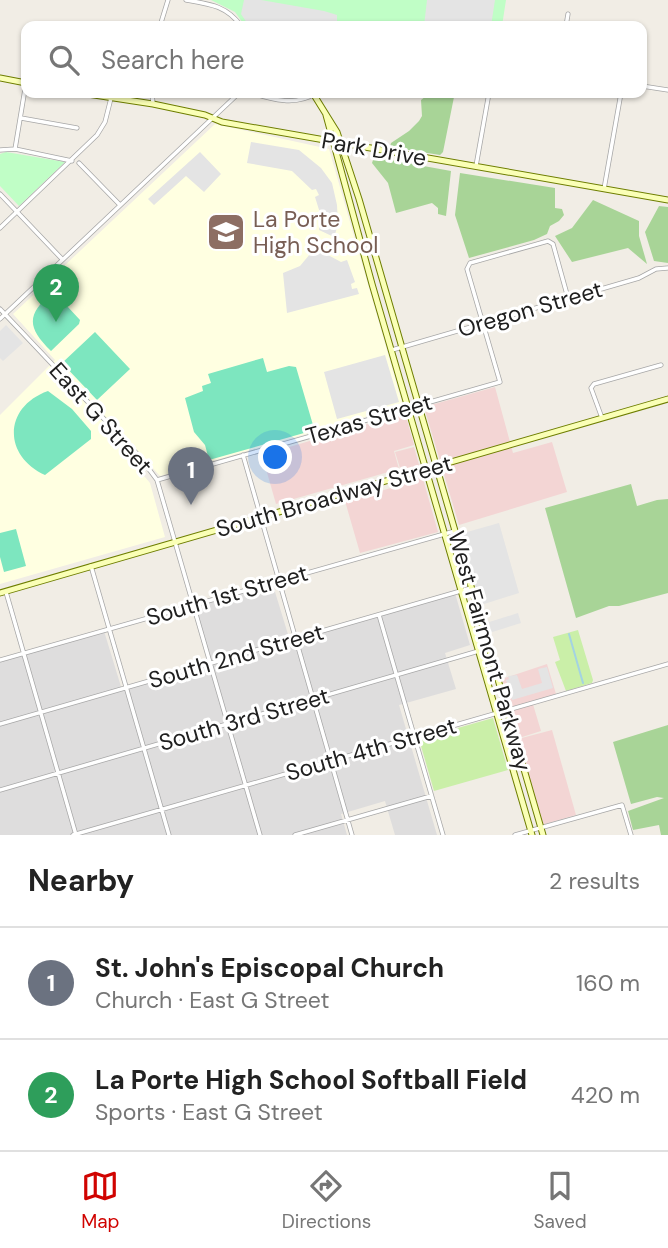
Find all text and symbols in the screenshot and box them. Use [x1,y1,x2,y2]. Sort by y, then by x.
search box [21,21,647,98]
icon: search [45,41,83,79]
text: Search here [101,43,244,77]
street label: Park Drive [319,125,429,173]
place label: La Porte High School [253,204,379,260]
school or university icon: La Porte High School [205,211,247,253]
pin: 2 [33,264,79,322]
street label: Oregon Street [454,274,606,344]
street label: East G Street [43,356,159,480]
street label: Texas Street [302,387,436,451]
your location [258,440,292,474]
pin: 1 [168,447,214,505]
street label: South Broadway Street [212,448,456,544]
street label: West Fairmont Parkway [441,527,539,775]
street label: South 1st Street [143,558,311,632]
street label: South 2nd Street [145,617,327,695]
street label: South 3rd Street [155,680,333,758]
street label: South 4th Street [282,710,460,788]
text: Nearby [28,861,134,900]
text: 2 results [549,866,640,896]
text: St. John's Episcopal Church [95,951,444,985]
text: 1 [47,968,55,998]
text: 160 m [576,968,640,998]
text: Church · East G Street [95,985,330,1015]
text: La Porte High School Softball Field [95,1063,527,1097]
text: 2 [44,1080,58,1110]
text: 420 m [571,1080,640,1110]
text: Sports · East G Street [95,1097,323,1127]
tab: Map [81,1167,119,1234]
tab: Directions [282,1167,371,1234]
tab: Saved [534,1167,587,1234]

